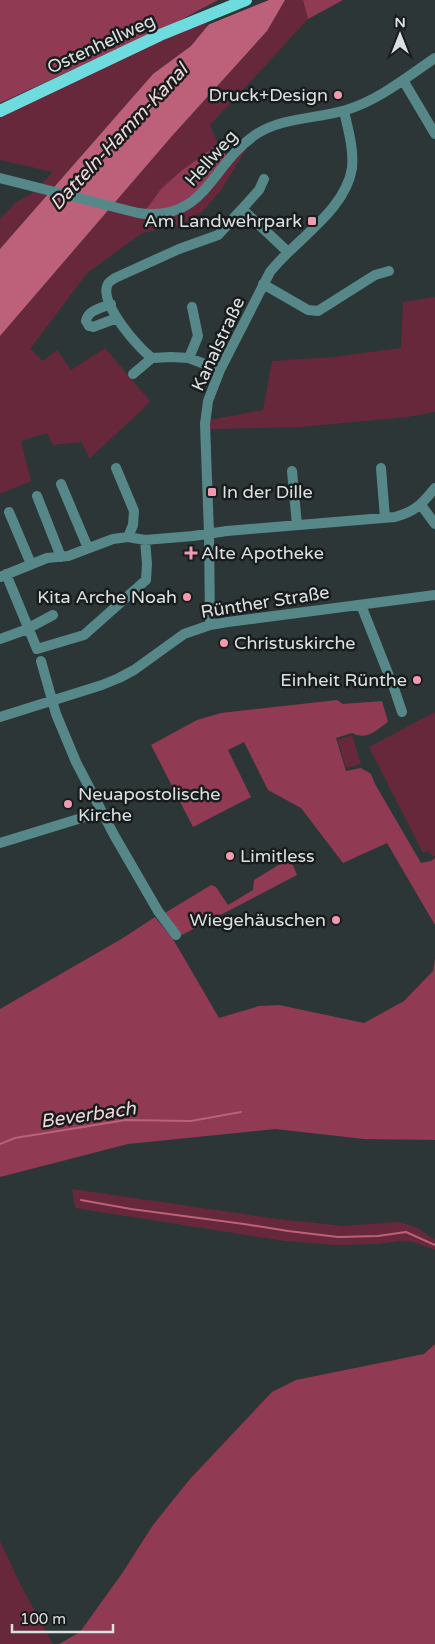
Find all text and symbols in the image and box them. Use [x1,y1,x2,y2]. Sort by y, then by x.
street label: Ostenhellweg [43,9,159,79]
north arrow [375,10,425,60]
text: N [394,14,406,31]
water label: Datteln-Hamm-Kanal [46,58,194,215]
place label: Druck+Design [208,84,328,106]
marker: Druck+Design [332,89,344,101]
street label: Hellweg [180,125,242,191]
place label: Am Landwehrpark [144,210,302,232]
marker: Am Landwehrpark [306,215,318,227]
street label: Kanalstraße [187,293,249,395]
place label: In der Dille [222,481,313,503]
marker: In der Dille [206,486,218,498]
place label: Alte Apotheke [201,542,324,564]
marker: Alte Apotheke [185,547,197,559]
street label: Rünther Straße [199,581,331,623]
place label: Kita Arche Noah [37,586,177,608]
marker: Kita Arche Noah [181,591,193,603]
place label: Christuskirche [234,632,356,654]
marker: Christuskirche [218,637,230,649]
place label: Einheit Rünthe [280,669,407,691]
marker: Einheit Rünthe [411,674,423,686]
place label: Neuapostolische Kirche [78,783,220,826]
marker: Neuapostolische Kirche [62,798,74,810]
place label: Limitless [240,845,315,867]
marker: Limitless [224,850,236,862]
place label: Wiegehäuschen [189,909,326,931]
marker: Wiegehäuschen [330,914,342,926]
water label: Beverbach [39,1097,138,1133]
scale bar [12,1602,114,1634]
text: 100 m [20,1610,66,1628]

